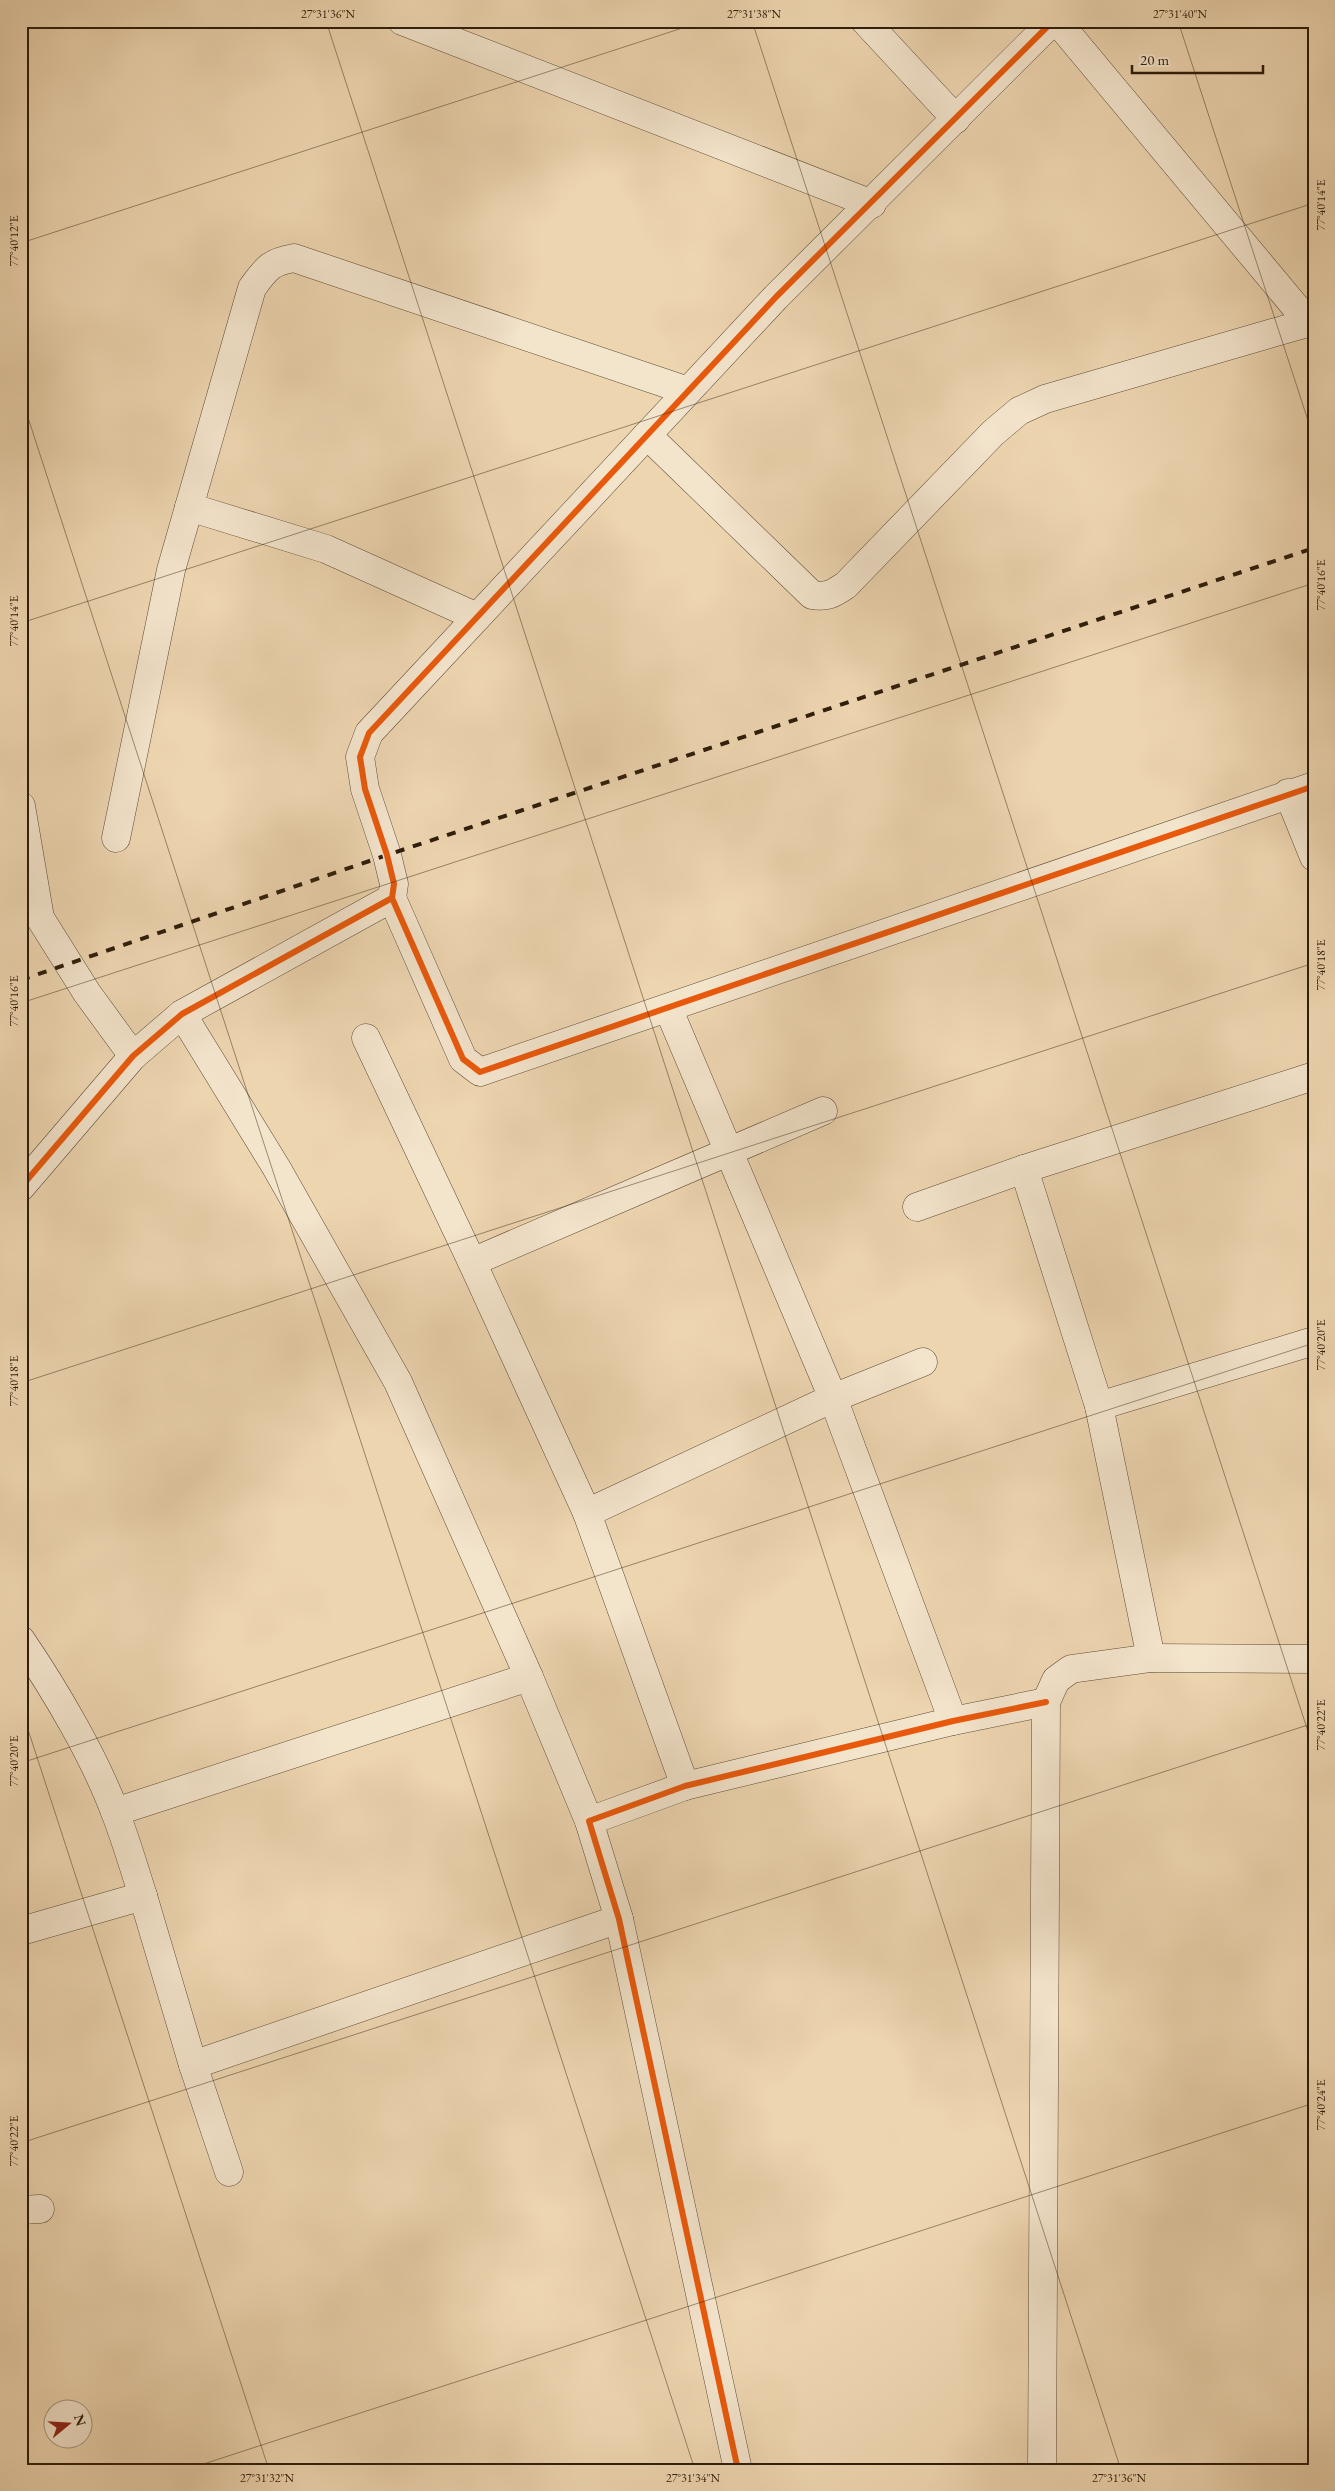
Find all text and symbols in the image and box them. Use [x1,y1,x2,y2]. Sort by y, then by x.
text: 27°31'36"N [301,6,355,22]
text: 27°31'38"N [727,6,781,22]
text: 27°31'40"N [1153,6,1207,22]
scale bar [1132,42,1264,74]
text: 20 m [1140,50,1169,69]
text: 77°40'14"E [1313,179,1329,231]
text: 77°40'12"E [6,215,22,267]
text: 77°40'16"E [1313,559,1329,611]
text: 77°40'14"E [6,595,22,647]
text: 77°40'18"E [1313,939,1329,991]
text: 77°40'16"E [6,975,22,1027]
text: 77°40'20"E [1313,1319,1329,1371]
text: 77°40'18"E [6,1355,22,1407]
text: 77°40'22"E [1313,1699,1329,1751]
text: 77°40'20"E [6,1735,22,1787]
text: 77°40'24"E [1313,2079,1329,2131]
text: 77°40'22"E [6,2115,22,2167]
north arrow [42,2398,92,2448]
text: N [70,2412,91,2429]
text: 27°31'32"N [240,2470,294,2486]
text: 27°31'34"N [666,2470,720,2486]
text: 27°31'36"N [1092,2470,1146,2486]

